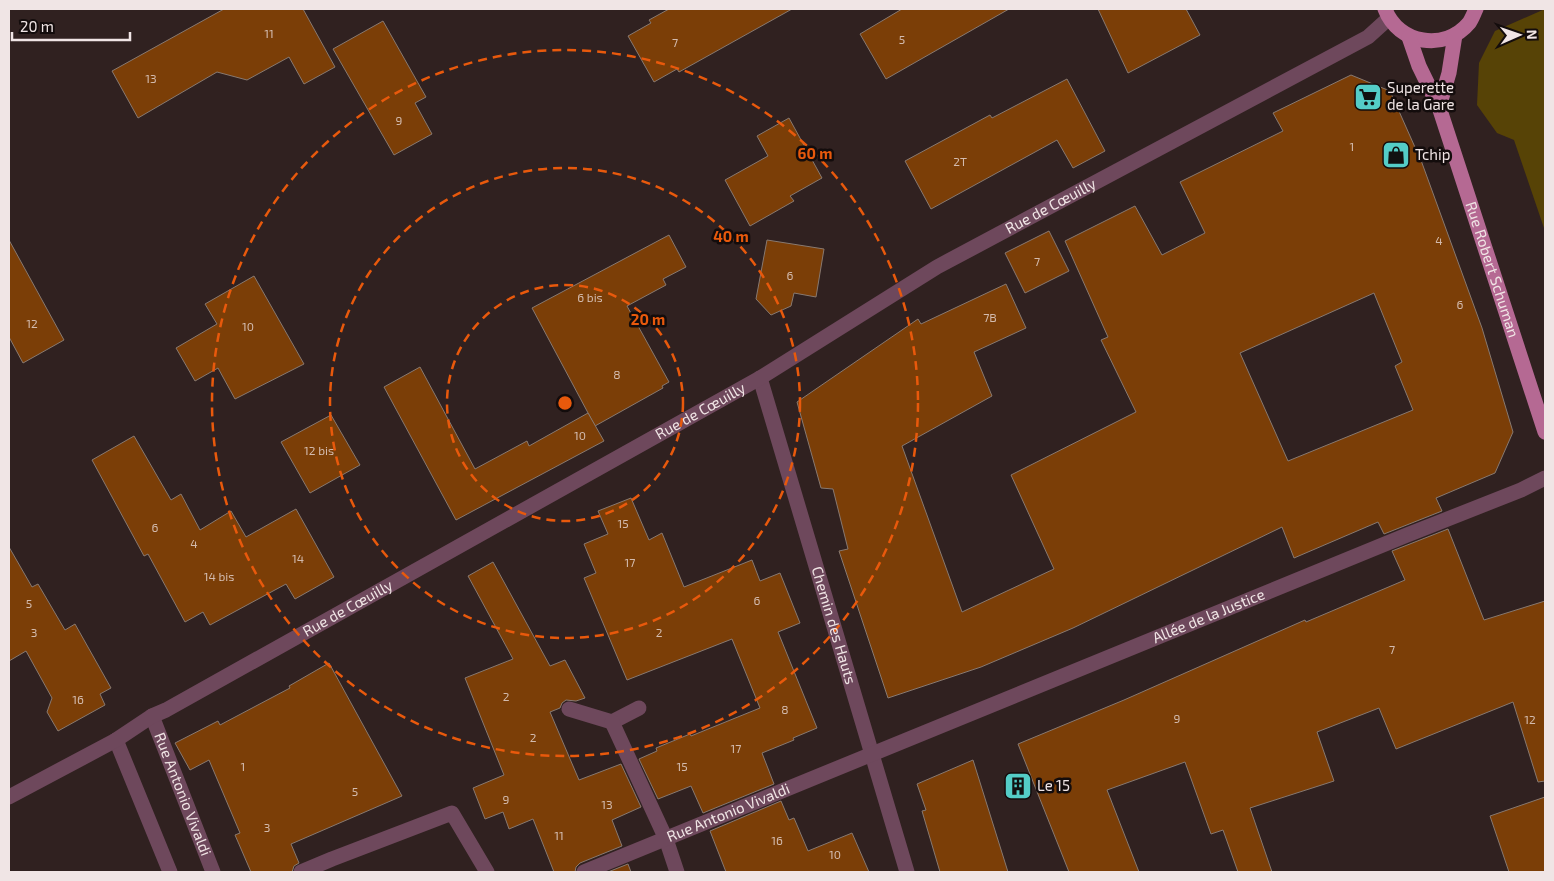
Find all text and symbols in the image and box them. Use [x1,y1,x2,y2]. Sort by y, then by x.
scale bar [12,10,130,42]
north arrow [1494,10,1544,60]
text: 20 m [20,17,54,35]
house number: 11 [264,26,274,40]
text: N [1524,29,1541,40]
house number: 5 [899,32,905,46]
house number: 7 [672,35,678,49]
house number: 13 [145,71,157,85]
place label: Superette de la Gare [1387,78,1455,113]
supermarket icon: Superette de la Gare [1353,82,1383,112]
house number: 9 [396,113,403,127]
house number: 1 [1350,139,1354,153]
shop icon: Tchip [1381,140,1411,170]
text: 60 m [798,144,832,162]
place label: Tchip [1415,145,1451,163]
house number: 2T [953,154,967,168]
street label: Rue de Cœuilly [1002,174,1099,237]
street label: Rue Robert Schuman [1462,199,1524,340]
text: 40 m [713,227,749,245]
house number: 4 [1435,233,1443,247]
house number: 7 [1034,254,1040,268]
house number: 6 [787,268,794,282]
house number: 6 bis [577,290,603,304]
house number: 6 [1457,297,1464,311]
text: 20 m [631,310,665,328]
house number: 7B [983,310,997,324]
house number: 12 [26,316,38,330]
house number: 10 [242,319,254,333]
house number: 8 [613,367,621,381]
street label: Rue de Cœuilly [652,378,748,443]
centre of rings [556,394,574,412]
house number: 10 [574,428,586,442]
house number: 12 bis [304,443,334,457]
house number: 15 [617,516,629,530]
house number: 6 [152,520,159,534]
house number: 4 [190,536,198,550]
house number: 14 [292,551,304,565]
house number: 17 [625,555,635,569]
street label: Chemin des Hauts [808,564,861,686]
house number: 14 bis [204,569,234,583]
street label: Rue de Cœuilly [299,575,396,640]
street label: Allée de la Justice [1150,584,1267,646]
house number: 6 [754,593,761,607]
house number: 5 [26,596,32,610]
house number: 3 [31,625,37,639]
house number: 2 [656,625,663,639]
house number: 7 [1389,642,1395,656]
house number: 2 [503,689,510,703]
house number: 16 [72,692,84,706]
house number: 8 [781,702,789,716]
house number: 9 [1174,711,1181,725]
house number: 12 [1524,712,1536,726]
street label: Rue Antonio Vivaldi [151,730,216,858]
house number: 2 [530,730,537,744]
house number: 17 [731,741,741,755]
house number: 1 [241,759,245,773]
house number: 15 [676,759,688,773]
building icon: Le 15 [1003,771,1033,801]
place label: Le 15 [1037,776,1070,794]
street label: Rue Antonio Vivaldi [664,779,792,845]
house number: 5 [352,784,358,798]
house number: 9 [503,792,510,806]
house number: 13 [601,797,613,811]
house number: 3 [264,820,270,834]
house number: 11 [554,828,564,842]
house number: 16 [771,833,783,847]
house number: 10 [829,847,841,861]

